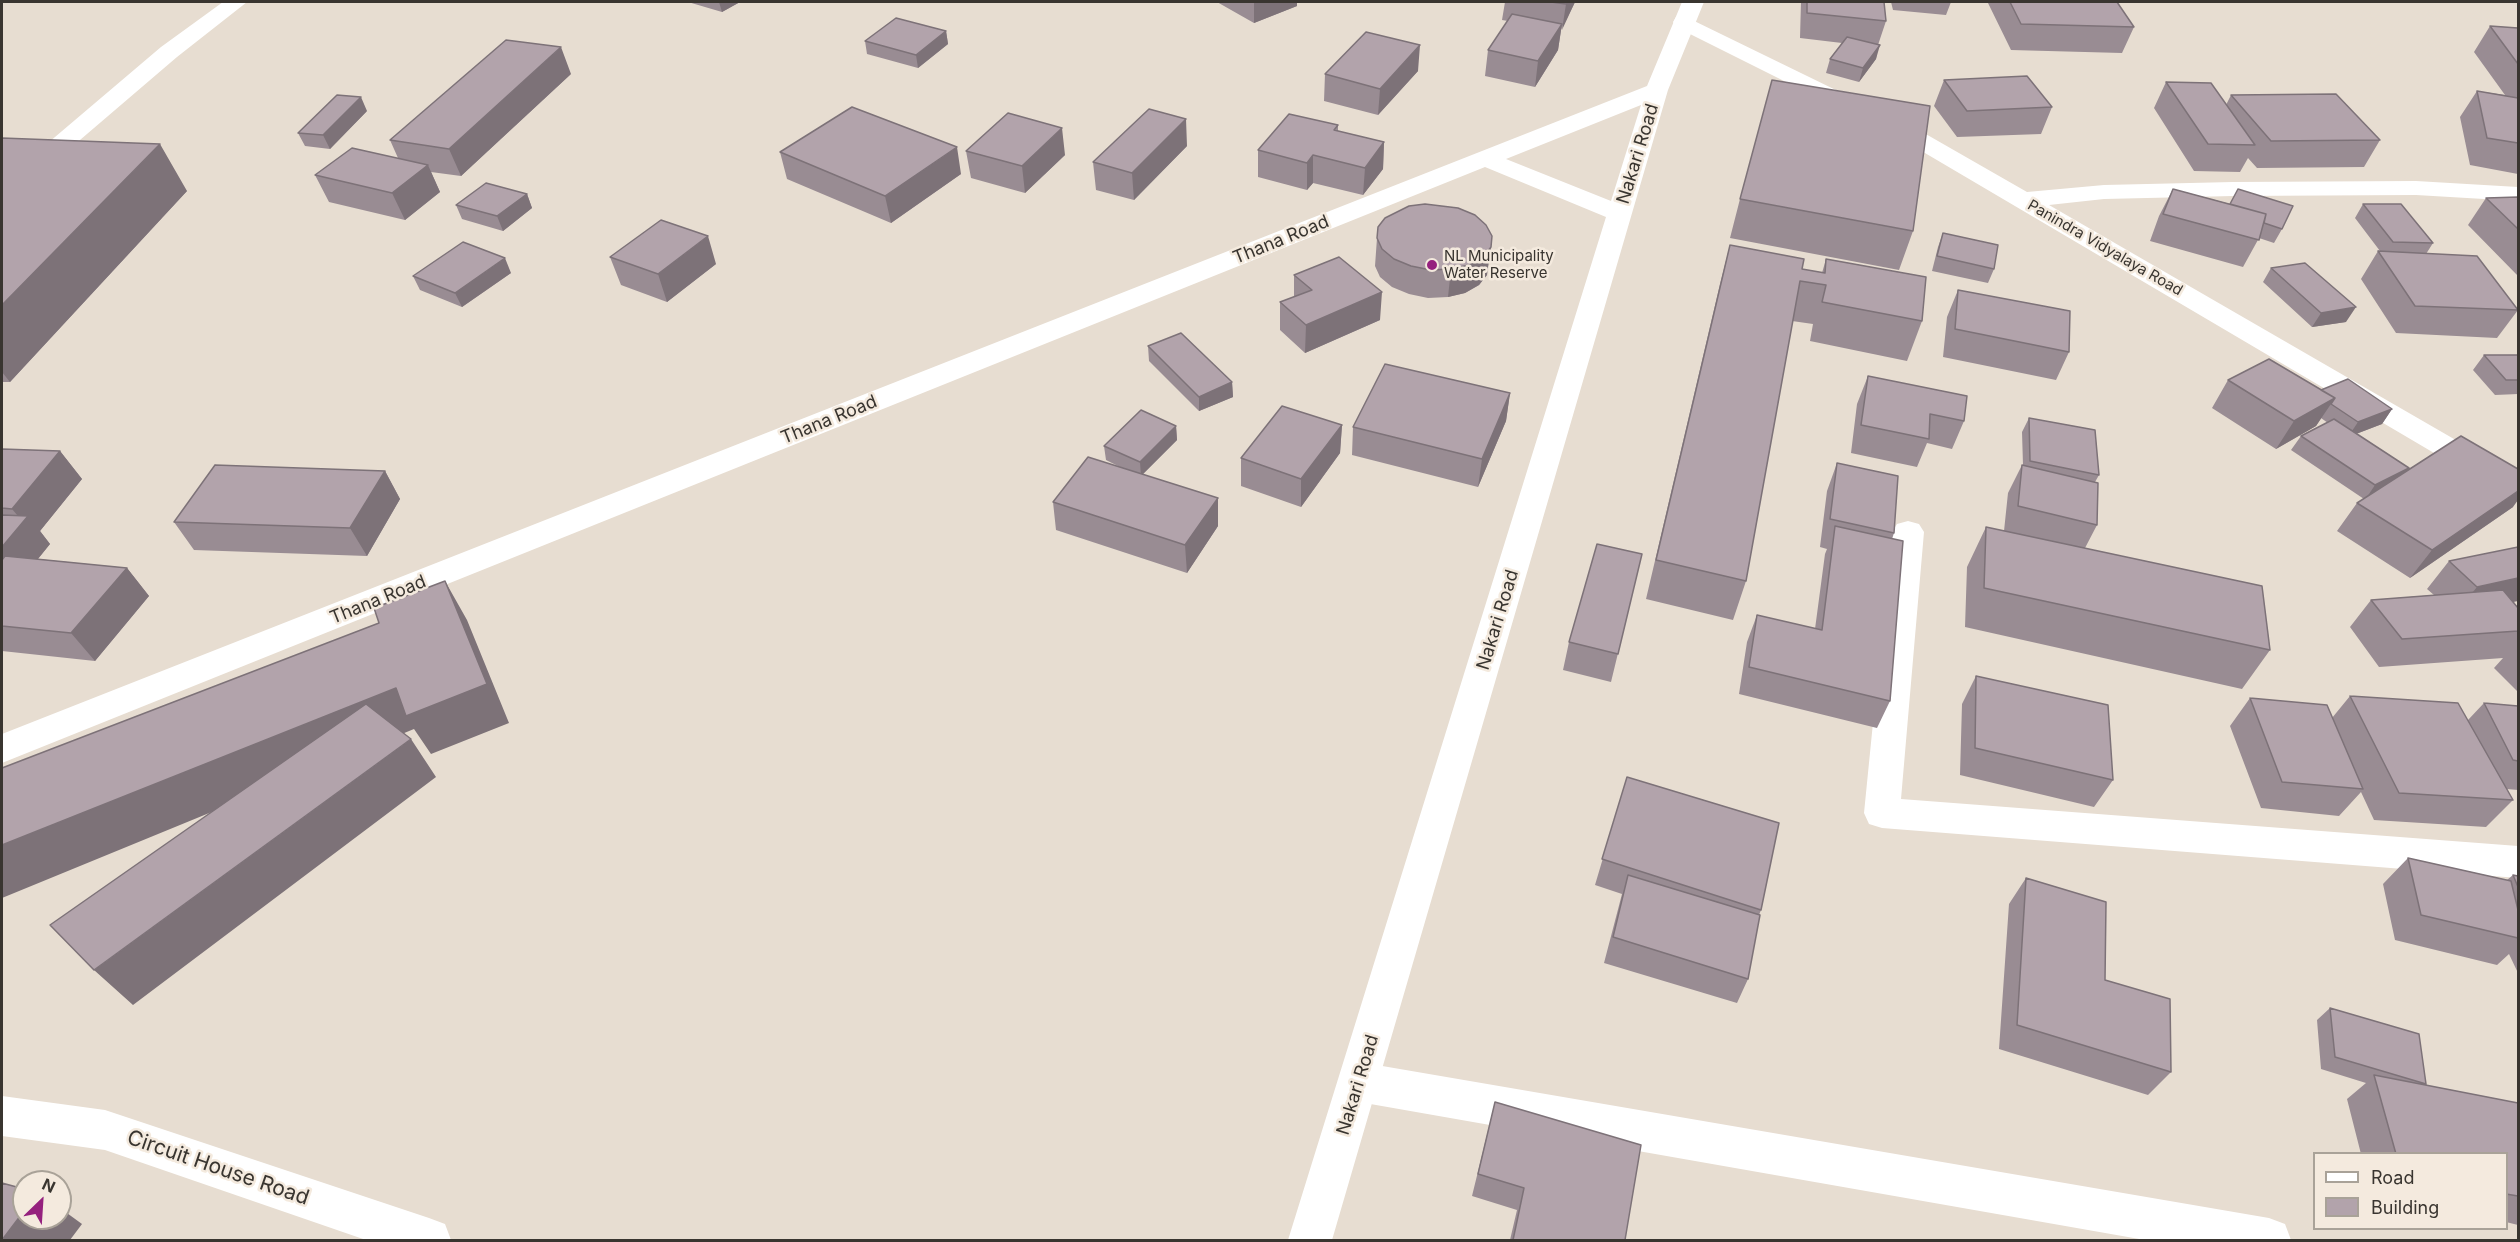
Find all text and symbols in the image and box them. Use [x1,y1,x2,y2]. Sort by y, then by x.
street label: Nakari Road [1613,101,1663,207]
street label: Panindra Vidyalaya Road [2024,196,2186,300]
street label: Thana Road [1230,211,1332,269]
place label: NL Municipality Water Reserve [1444,247,1554,282]
marker: NL Municipality Water Reserve [1425,258,1439,272]
street label: Thana Road [778,391,880,449]
street label: Nakari Road [1473,567,1523,673]
street label: Thana Road [327,571,429,629]
street label: Nakari Road [1333,1032,1383,1138]
street label: Circuit House Road [124,1125,312,1211]
legend [2313,1152,2508,1230]
text: Road [2371,1167,2414,1188]
north arrow [12,1170,72,1230]
text: N [39,1174,59,1197]
text: Building [2371,1197,2439,1218]

